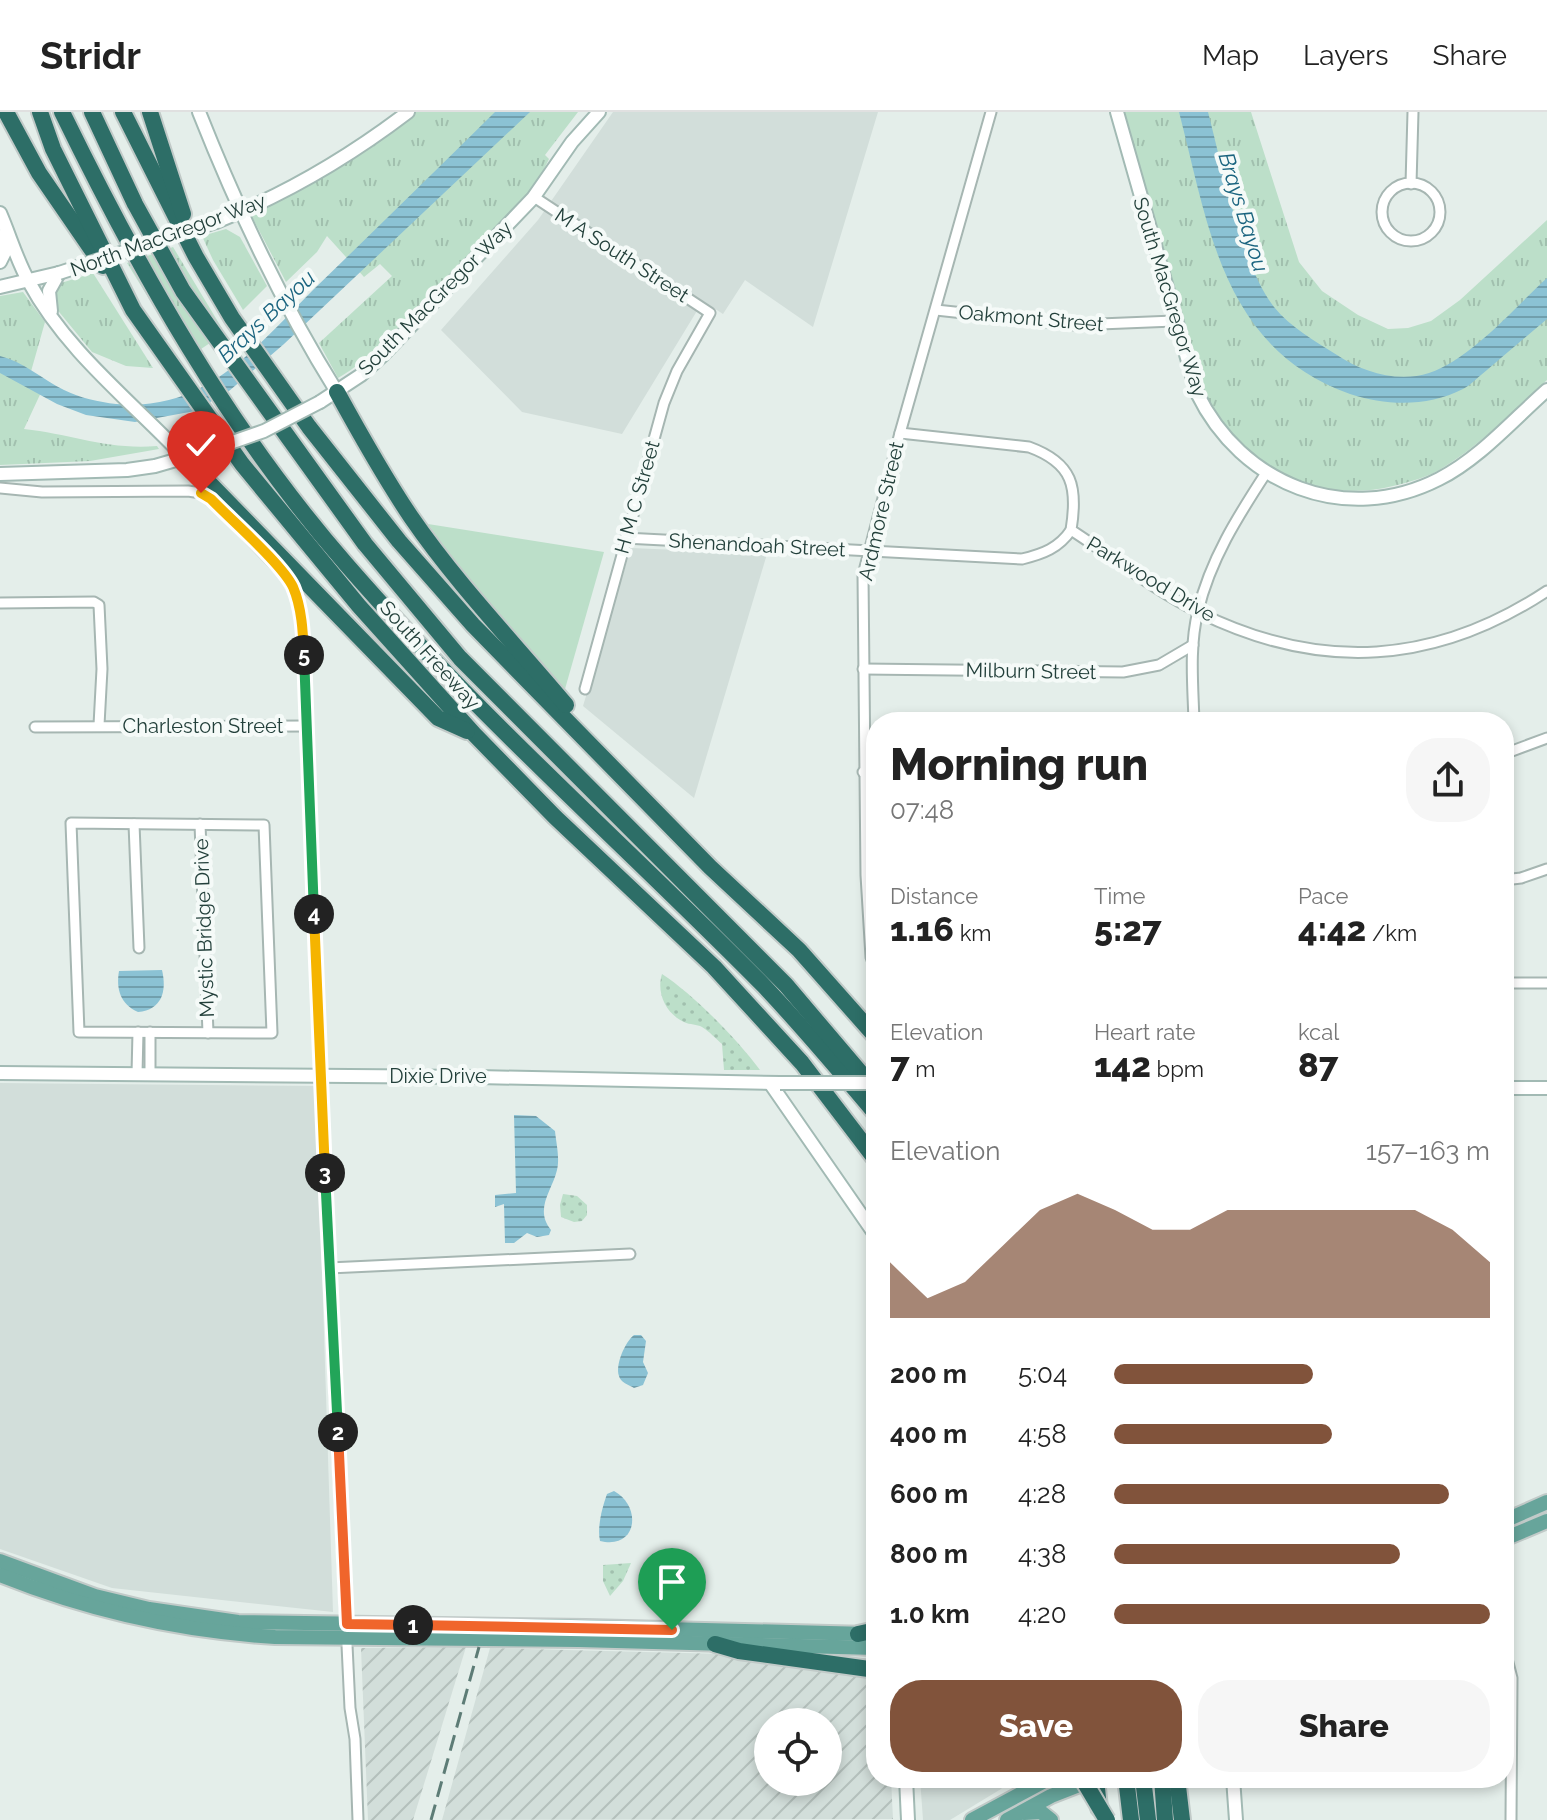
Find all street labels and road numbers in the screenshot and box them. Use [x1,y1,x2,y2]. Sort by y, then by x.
street label: North MacGregor Way [67,188,269,282]
street label: South MacGregor Way [1128,194,1212,400]
street label: M A South Street [551,203,694,307]
street label: South MacGregor Way [353,216,517,380]
street label: Oakmont Street [957,300,1105,336]
street label: H M C Street [609,437,665,556]
street label: Ardmore Street [853,439,909,583]
street label: Shenandoah Street [668,528,846,562]
street label: Parkwood Drive [1082,531,1220,627]
street label: South Freeway [375,596,485,714]
street label: Milburn Street [965,658,1097,684]
street label: Charleston Street [123,714,284,738]
street label: Mystic Bridge Drive [189,838,219,1018]
street label: Dixie Drive [389,1064,487,1088]

